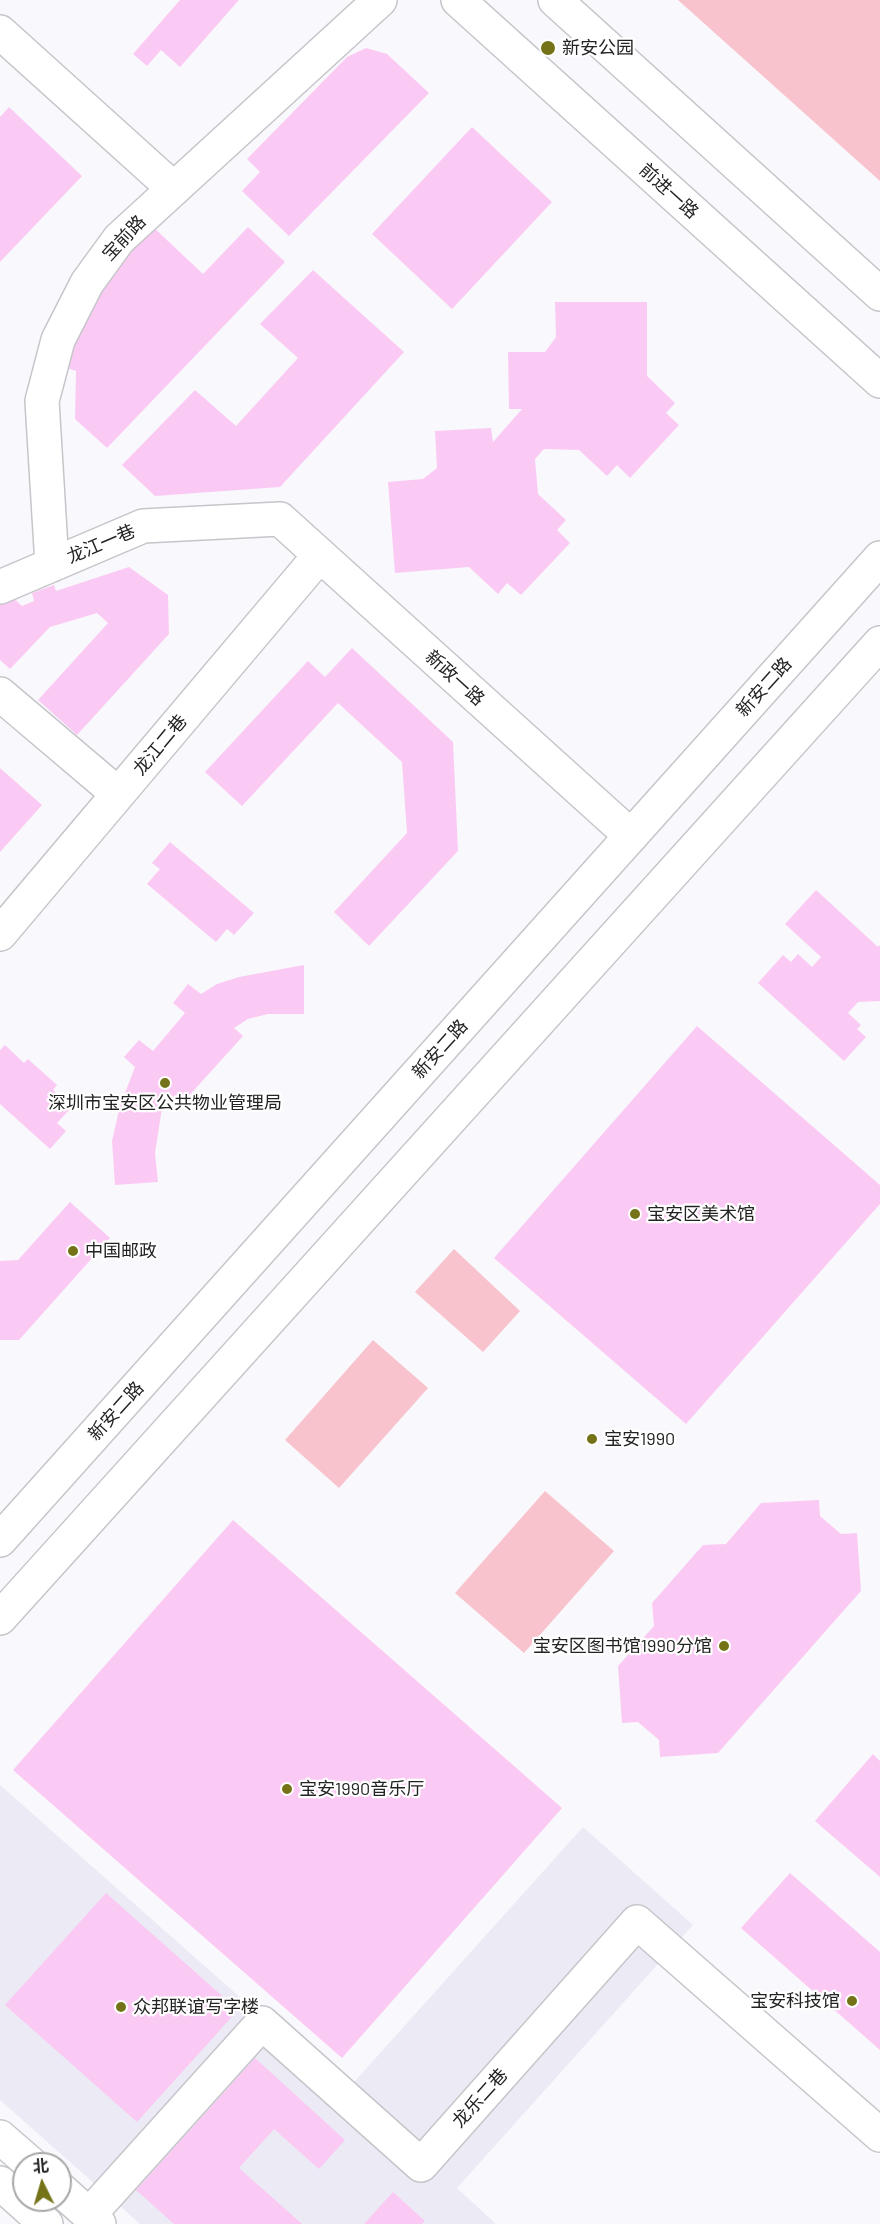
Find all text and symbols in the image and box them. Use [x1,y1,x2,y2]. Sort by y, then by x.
place label: 新安公园 [562,37,634,59]
marker: 新安公园 [539,39,557,57]
street label: 前进一路 [635,159,703,223]
street label: 宝前路 [98,211,150,265]
street label: 龙江一巷 [64,520,138,568]
street label: 新政一路 [421,646,489,710]
street label: 新安二路 [732,653,796,721]
street label: 龙江二巷 [129,710,191,780]
street label: 新安二路 [408,1015,472,1083]
marker: 深圳市宝安区公共物业管理局 [158,1076,172,1090]
place label: 深圳市宝安区公共物业管理局 [48,1092,282,1114]
place label: 宝安区美术馆 [647,1203,755,1225]
marker: 宝安区美术馆 [628,1207,642,1221]
place label: 中国邮政 [85,1240,157,1262]
marker: 中国邮政 [66,1244,80,1258]
street label: 新安二路 [84,1377,148,1445]
place label: 宝安1990 [604,1428,675,1450]
marker: 宝安1990 [585,1432,599,1446]
place label: 宝安区图书馆1990分馆 [533,1635,712,1657]
marker: 宝安区图书馆1990分馆 [717,1639,731,1653]
place label: 宝安1990音乐厅 [299,1778,424,1800]
marker: 宝安1990音乐厅 [280,1782,294,1796]
place label: 宝安科技馆 [750,1990,840,2012]
marker: 宝安科技馆 [845,1994,859,2008]
place label: 众邦联谊写字楼 [133,1996,259,2018]
marker: 众邦联谊写字楼 [114,2000,128,2014]
street label: 龙乐二巷 [448,2064,512,2132]
north arrow [12,2152,72,2212]
text: 北 [32,2155,49,2176]

